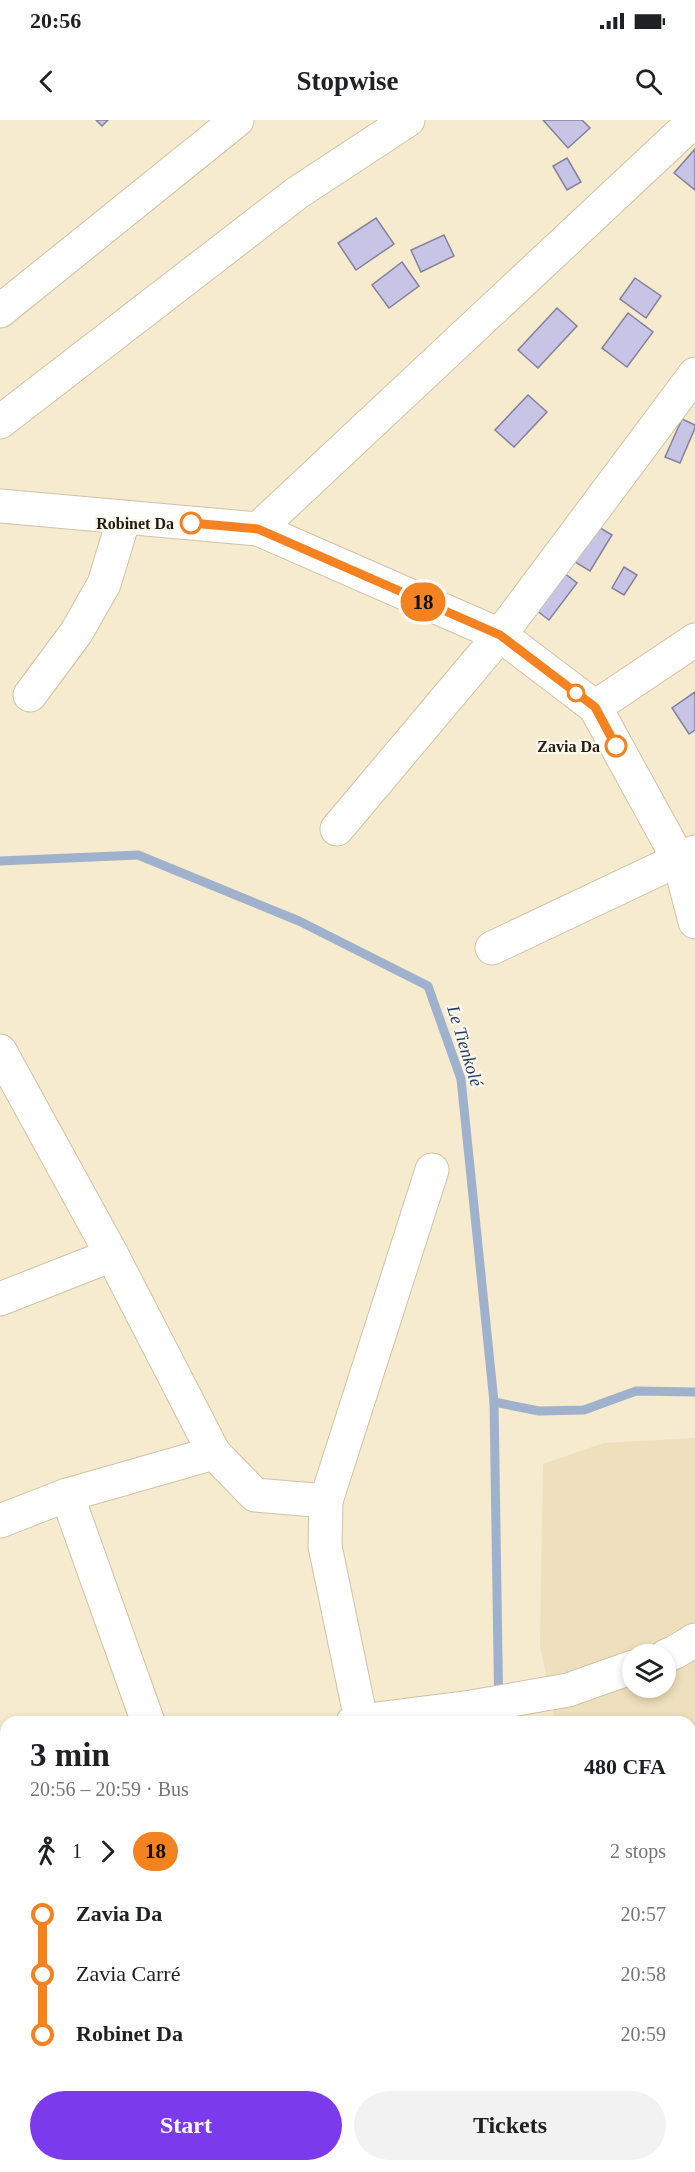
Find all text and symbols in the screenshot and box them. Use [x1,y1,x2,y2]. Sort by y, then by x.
text: 20:56 [30,8,81,33]
icon: back [30,65,63,98]
icon: search [632,65,665,98]
text: Stopwise [296,66,399,96]
marker: Robinet Da [180,512,202,534]
place label: Robinet Da [96,515,174,532]
line badge: 18 [396,582,450,622]
text: 18 [413,590,434,614]
unlabelled marker [567,684,585,702]
marker: Zavia Da [605,735,627,757]
place label: Zavia Da [537,738,600,755]
water label: Le Tienkolé [443,1002,487,1090]
map controls [622,1644,676,1698]
button: layers [622,1644,676,1698]
text: 3 min [30,1737,110,1773]
text: 480 CFA [584,1754,666,1779]
text: 20:56 – 20:59 · Bus [30,1778,189,1800]
icon: walk [30,1835,63,1868]
icon: forward [91,1835,124,1868]
text: 18 [145,1839,166,1863]
text: 1 [72,1840,82,1862]
text: 2 stops [610,1840,666,1862]
text: Zavia Da [76,1901,162,1926]
text: 20:57 [620,1903,666,1925]
text: Zavia Carré [76,1961,180,1986]
text: 20:58 [620,1963,666,1985]
text: Robinet Da [76,2021,183,2046]
text: 20:59 [620,2023,666,2045]
button: Start [30,2091,342,2160]
button: Tickets [354,2091,666,2160]

